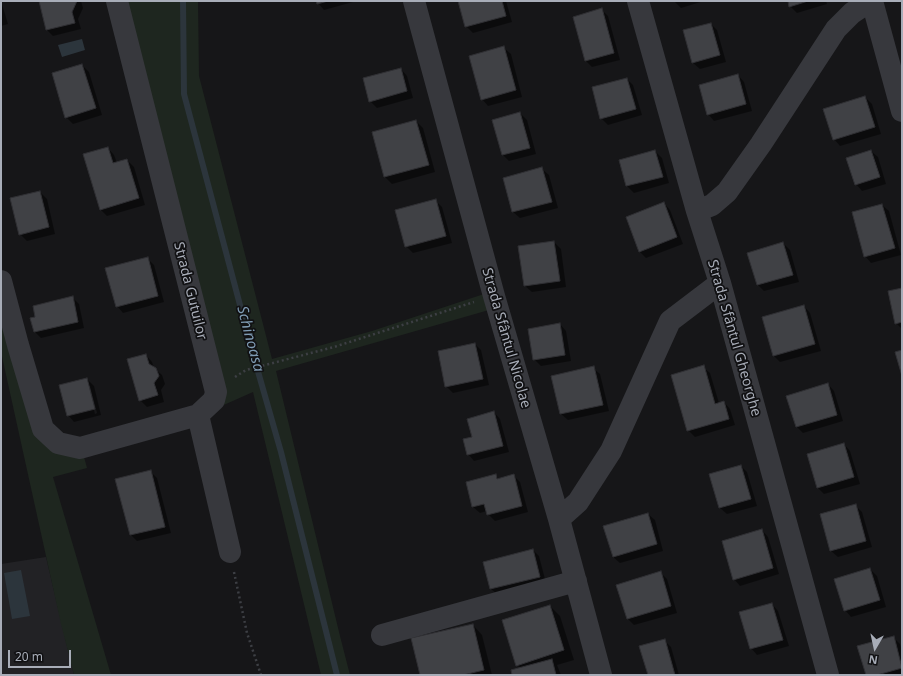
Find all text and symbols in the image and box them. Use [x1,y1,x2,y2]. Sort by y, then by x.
street label: Strada Gutuilor [170,240,210,342]
street label: Strada Sfântul Gheorghe [704,258,764,418]
street label: Strada Sfântul Nicolae [478,266,534,410]
water label: Schinoasa [233,304,267,374]
north arrow [855,628,895,668]
scale bar [10,642,73,668]
text: 20 m [15,648,43,665]
text: N [867,652,879,668]

